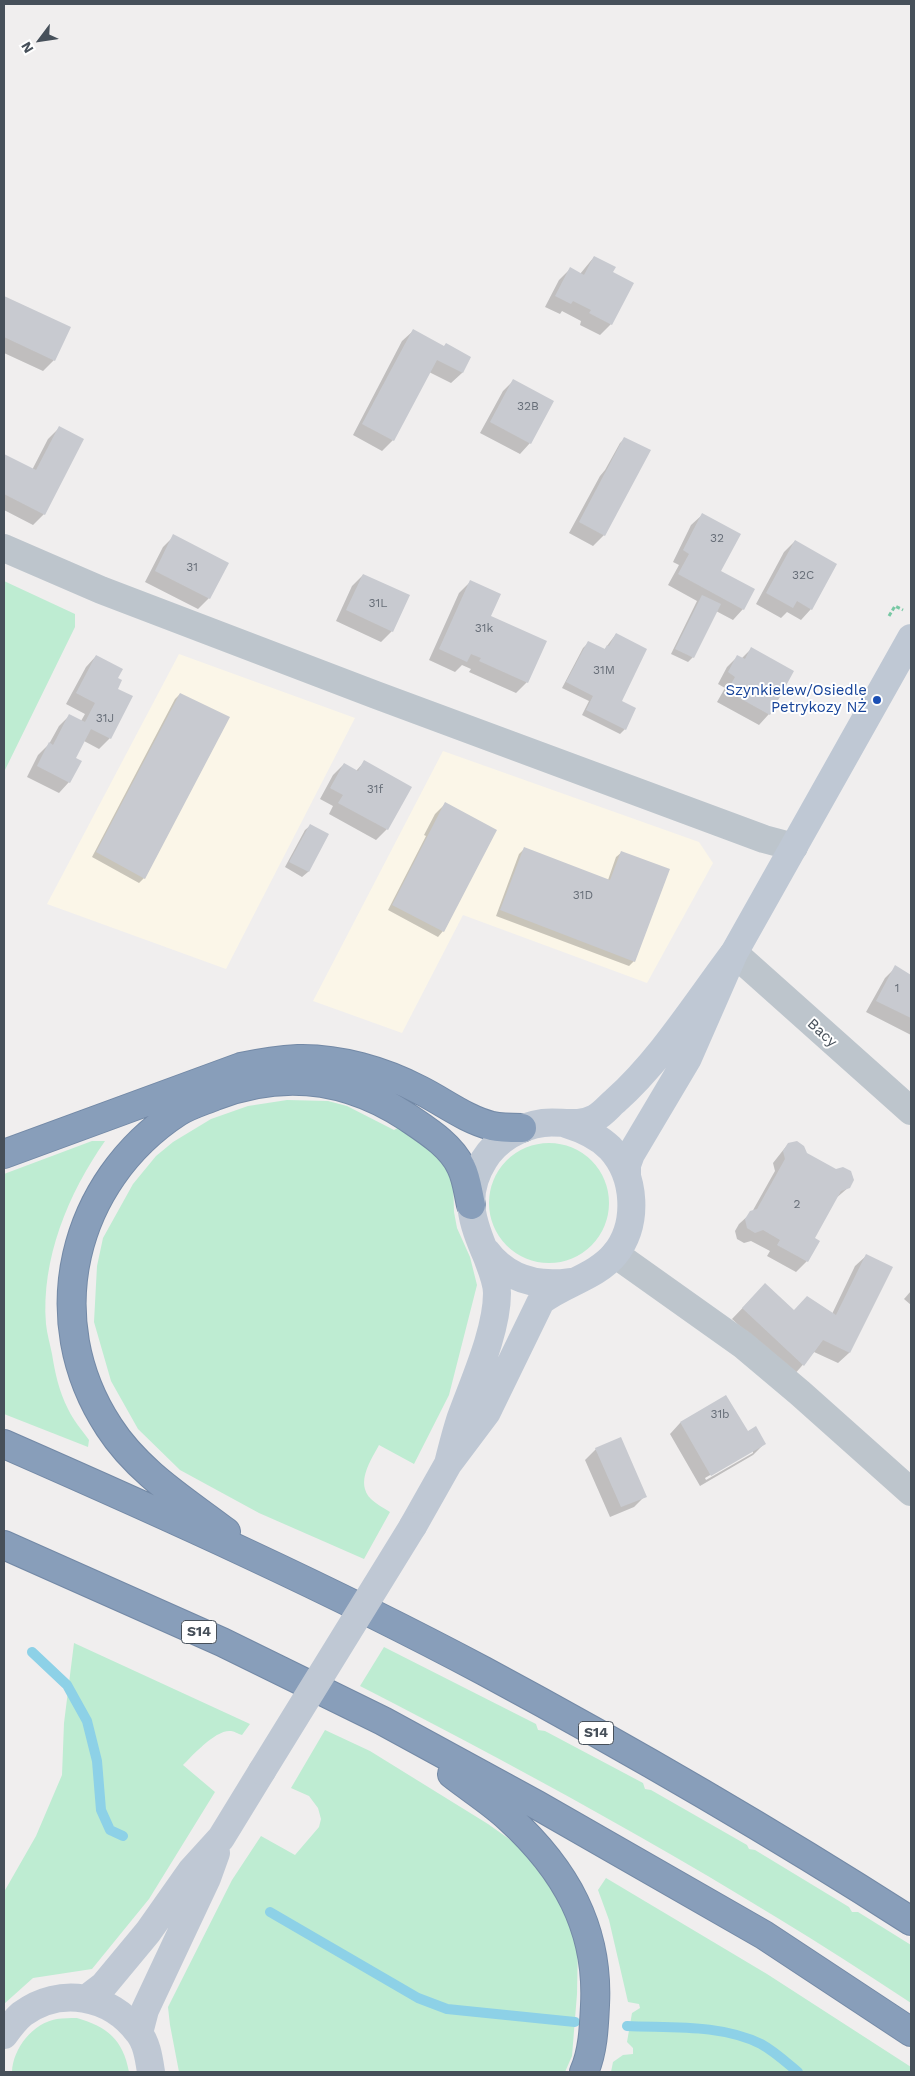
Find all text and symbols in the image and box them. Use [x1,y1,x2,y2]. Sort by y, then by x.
north arrow [15,15,65,65]
text: N [18,39,37,56]
house number: 32B [517,399,539,413]
house number: 32 [710,531,724,545]
house number: 31 [186,560,198,574]
house number: 32C [792,568,814,582]
house number: 31L [369,596,387,610]
house number: 31k [475,621,493,635]
house number: 31M [593,663,615,677]
place label: Szynkielew/Osiedle Petrykozy NŻ [726,682,867,717]
marker: Szynkielew/Osiedle Petrykozy NŻ [871,694,883,706]
house number: 31J [96,711,114,725]
house number: 31f [367,782,383,796]
house number: 31D [573,888,593,902]
house number: 1 [895,981,899,995]
street label: Bacy [803,1015,841,1051]
house number: 2 [794,1197,800,1211]
house number: 31b [710,1407,730,1421]
road number: S14 [182,1620,216,1644]
road number: S14 [578,1722,614,1745]

